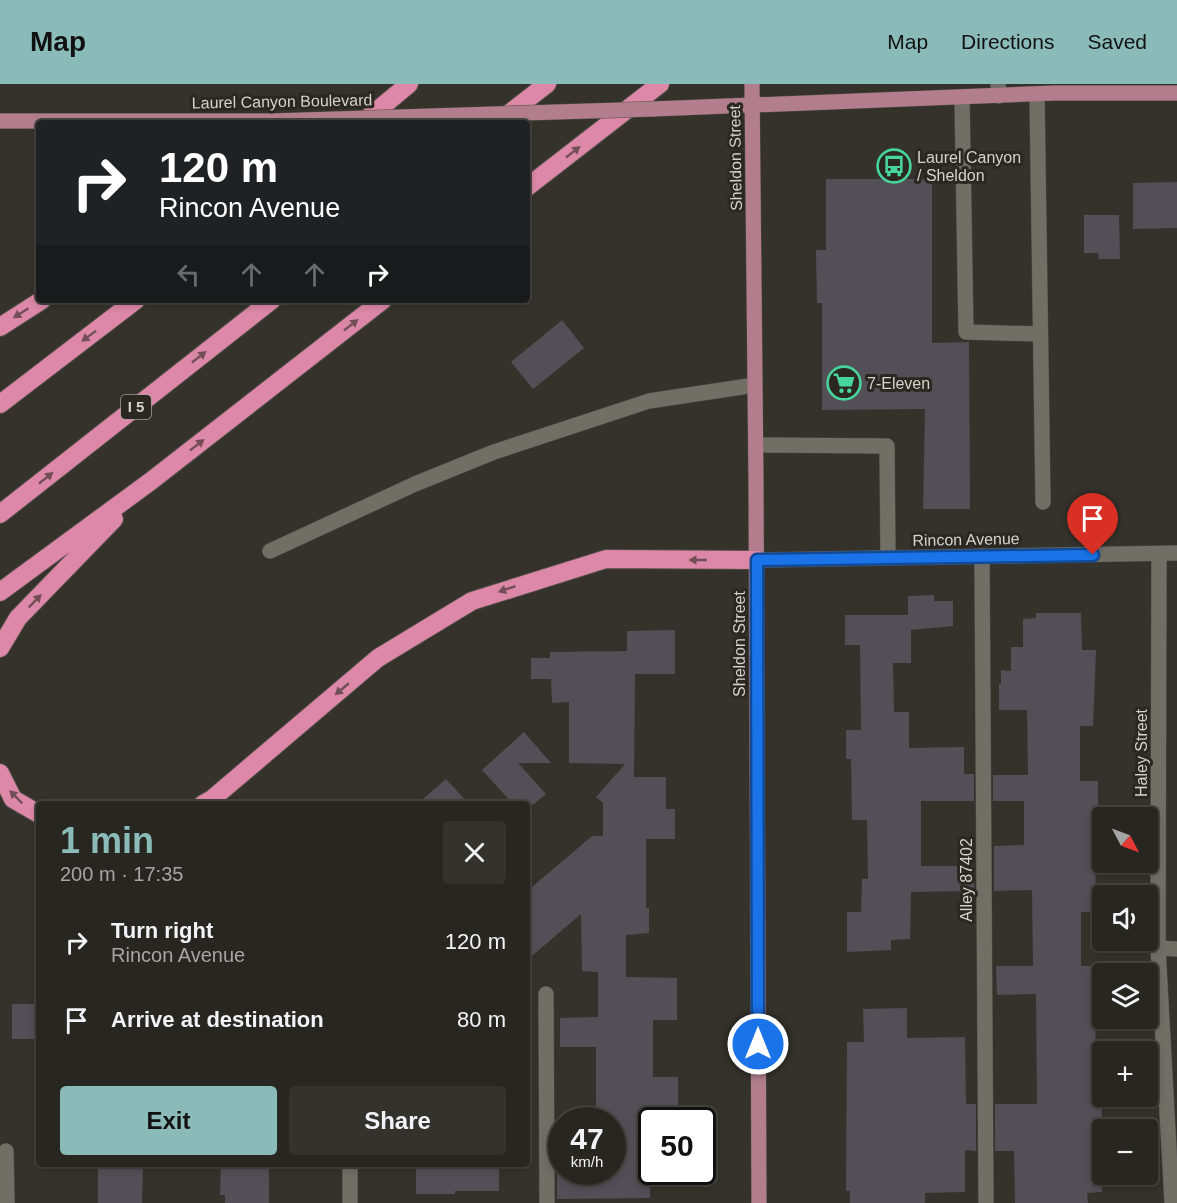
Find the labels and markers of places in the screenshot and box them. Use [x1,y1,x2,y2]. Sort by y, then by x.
bus stop icon: Laurel Canyon / Sheldon [876,148,912,184]
place label: Laurel Canyon / Sheldon [917,149,1021,184]
supermarket icon: 7-Eleven [826,365,862,401]
place label: 7-Eleven [867,375,930,392]
pin [1067,493,1118,555]

